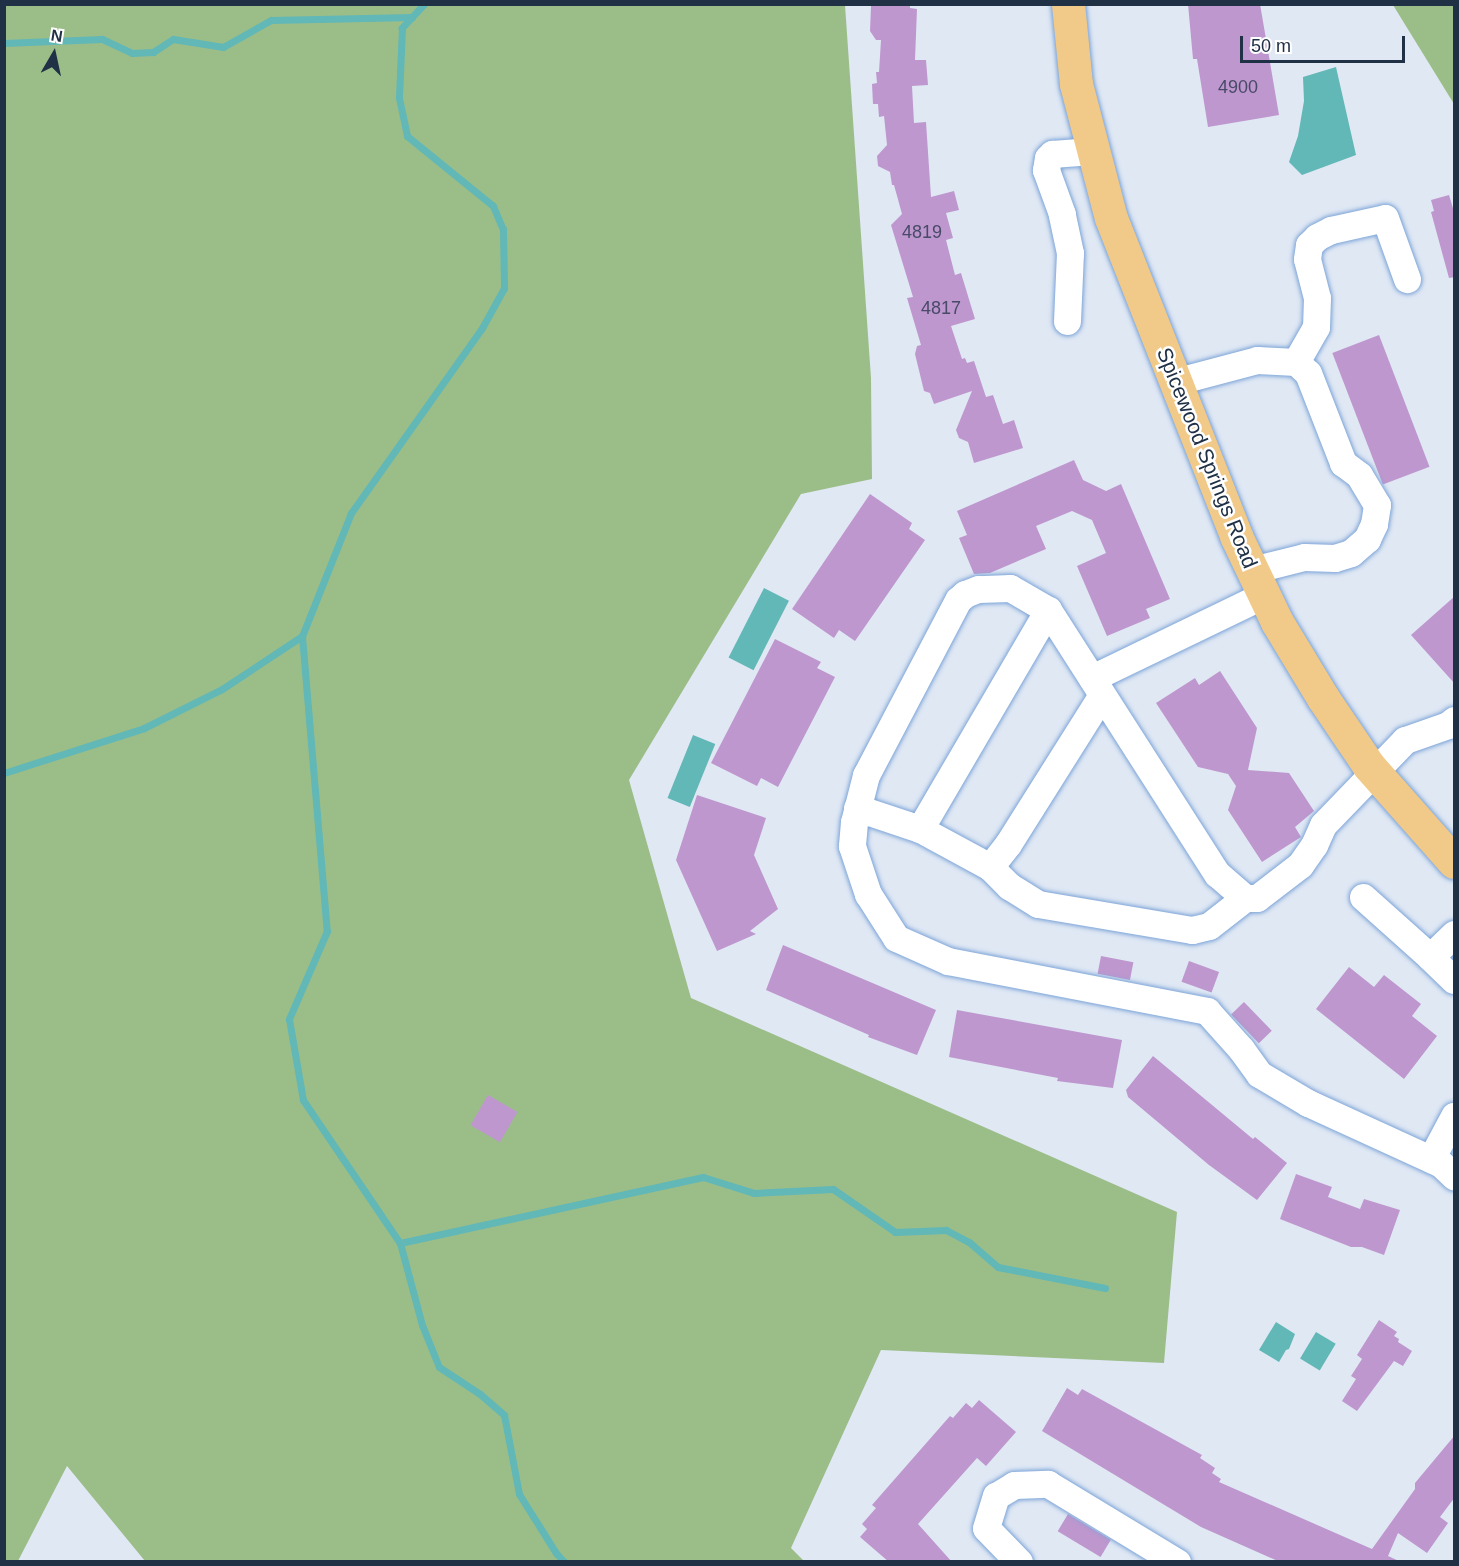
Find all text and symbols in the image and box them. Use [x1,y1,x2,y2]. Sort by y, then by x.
north arrow [24,24,84,84]
scale bar [1243,24,1408,62]
text: N [50,26,64,45]
text: 50 m [1251,36,1291,56]
house number: 4900 [1218,76,1258,98]
house number: 4819 [902,221,942,243]
house number: 4817 [921,297,961,319]
street label: Spicewood Springs Road [1151,344,1263,572]

